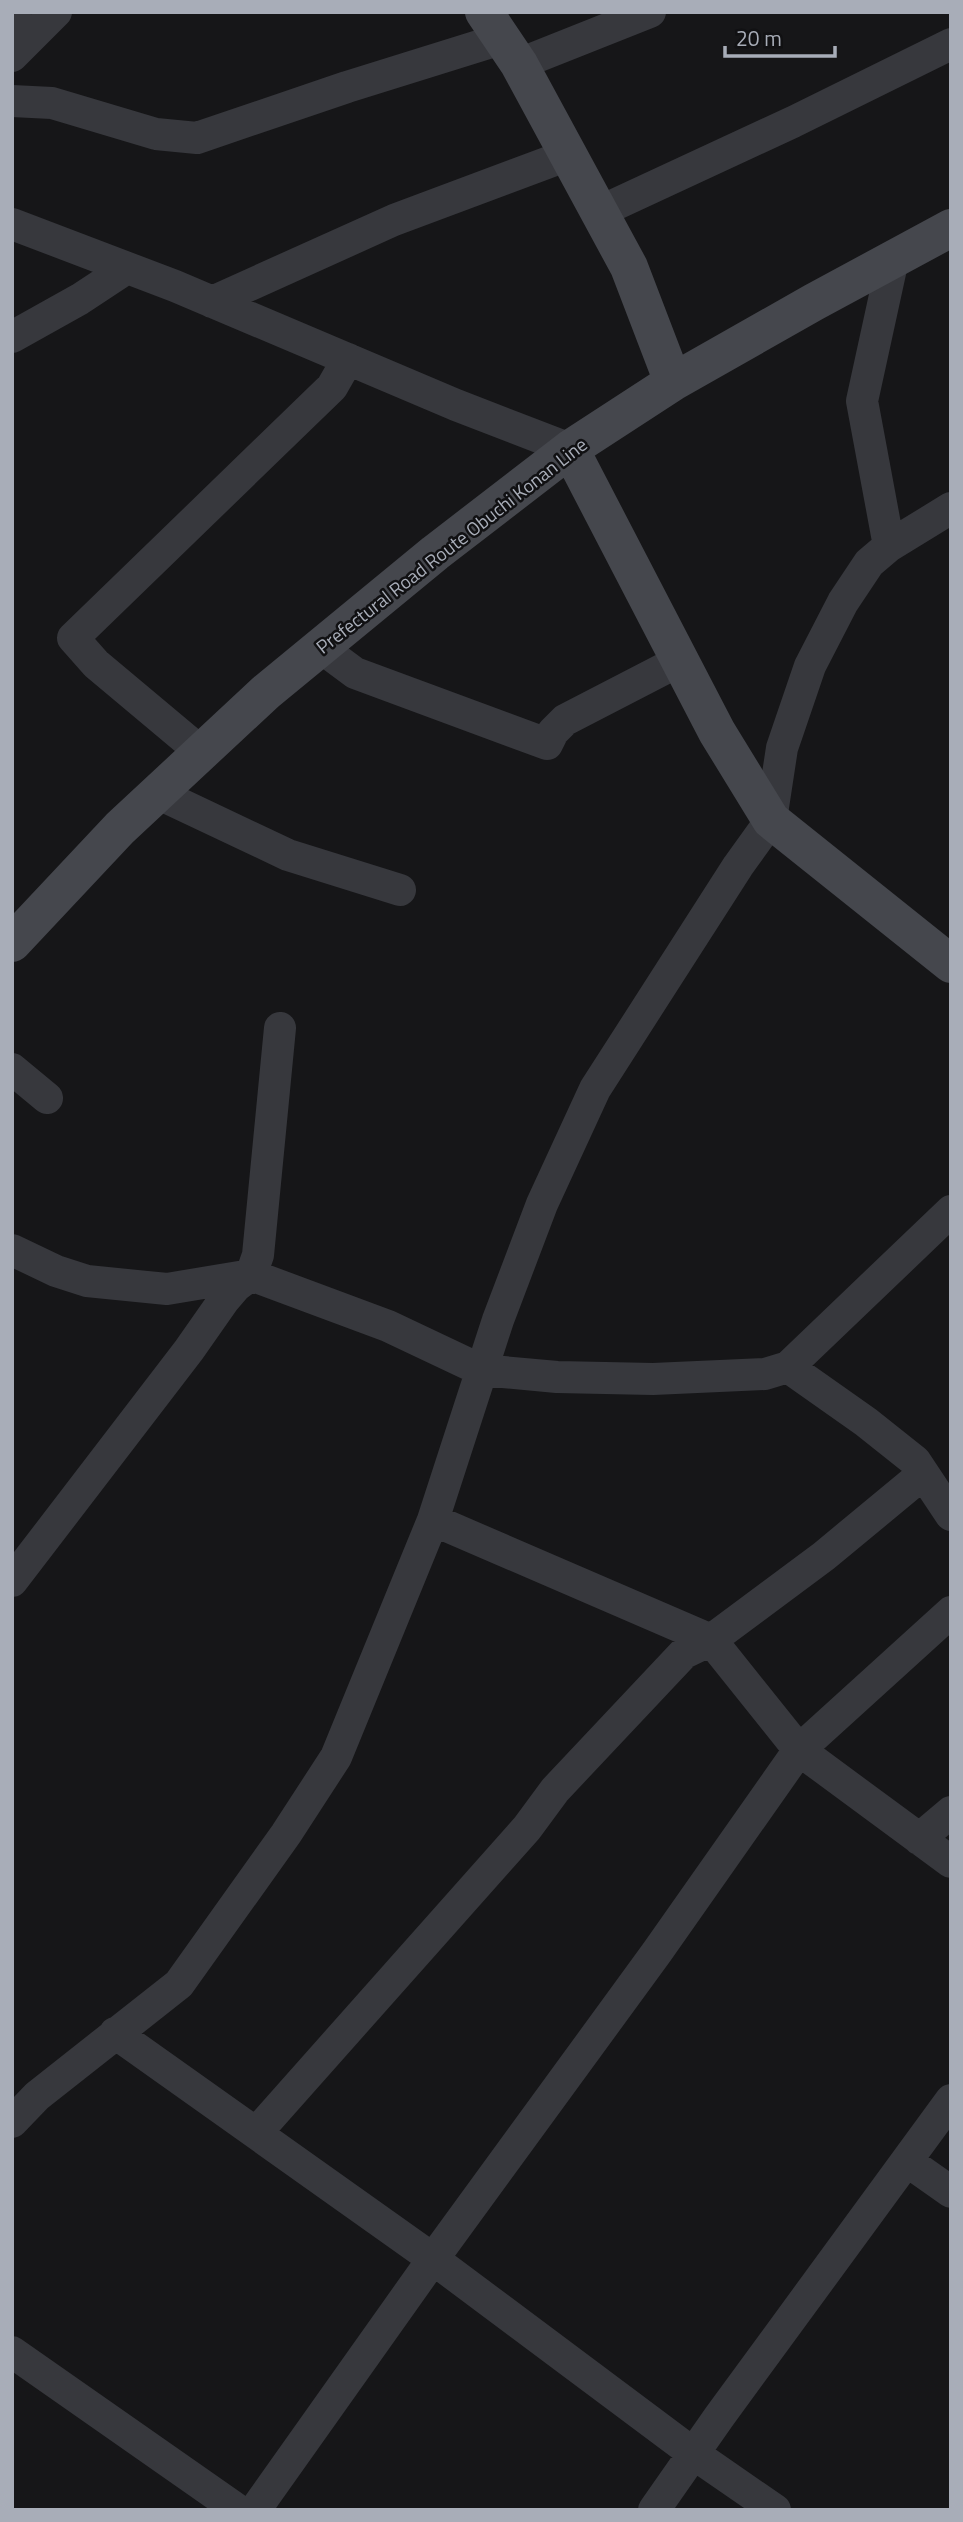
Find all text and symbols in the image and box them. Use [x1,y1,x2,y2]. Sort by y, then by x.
scale bar [725,14,835,58]
text: 20 m [736,22,782,54]
street label: Prefectural Road Route Obuchi Konan Line [309,430,593,660]

